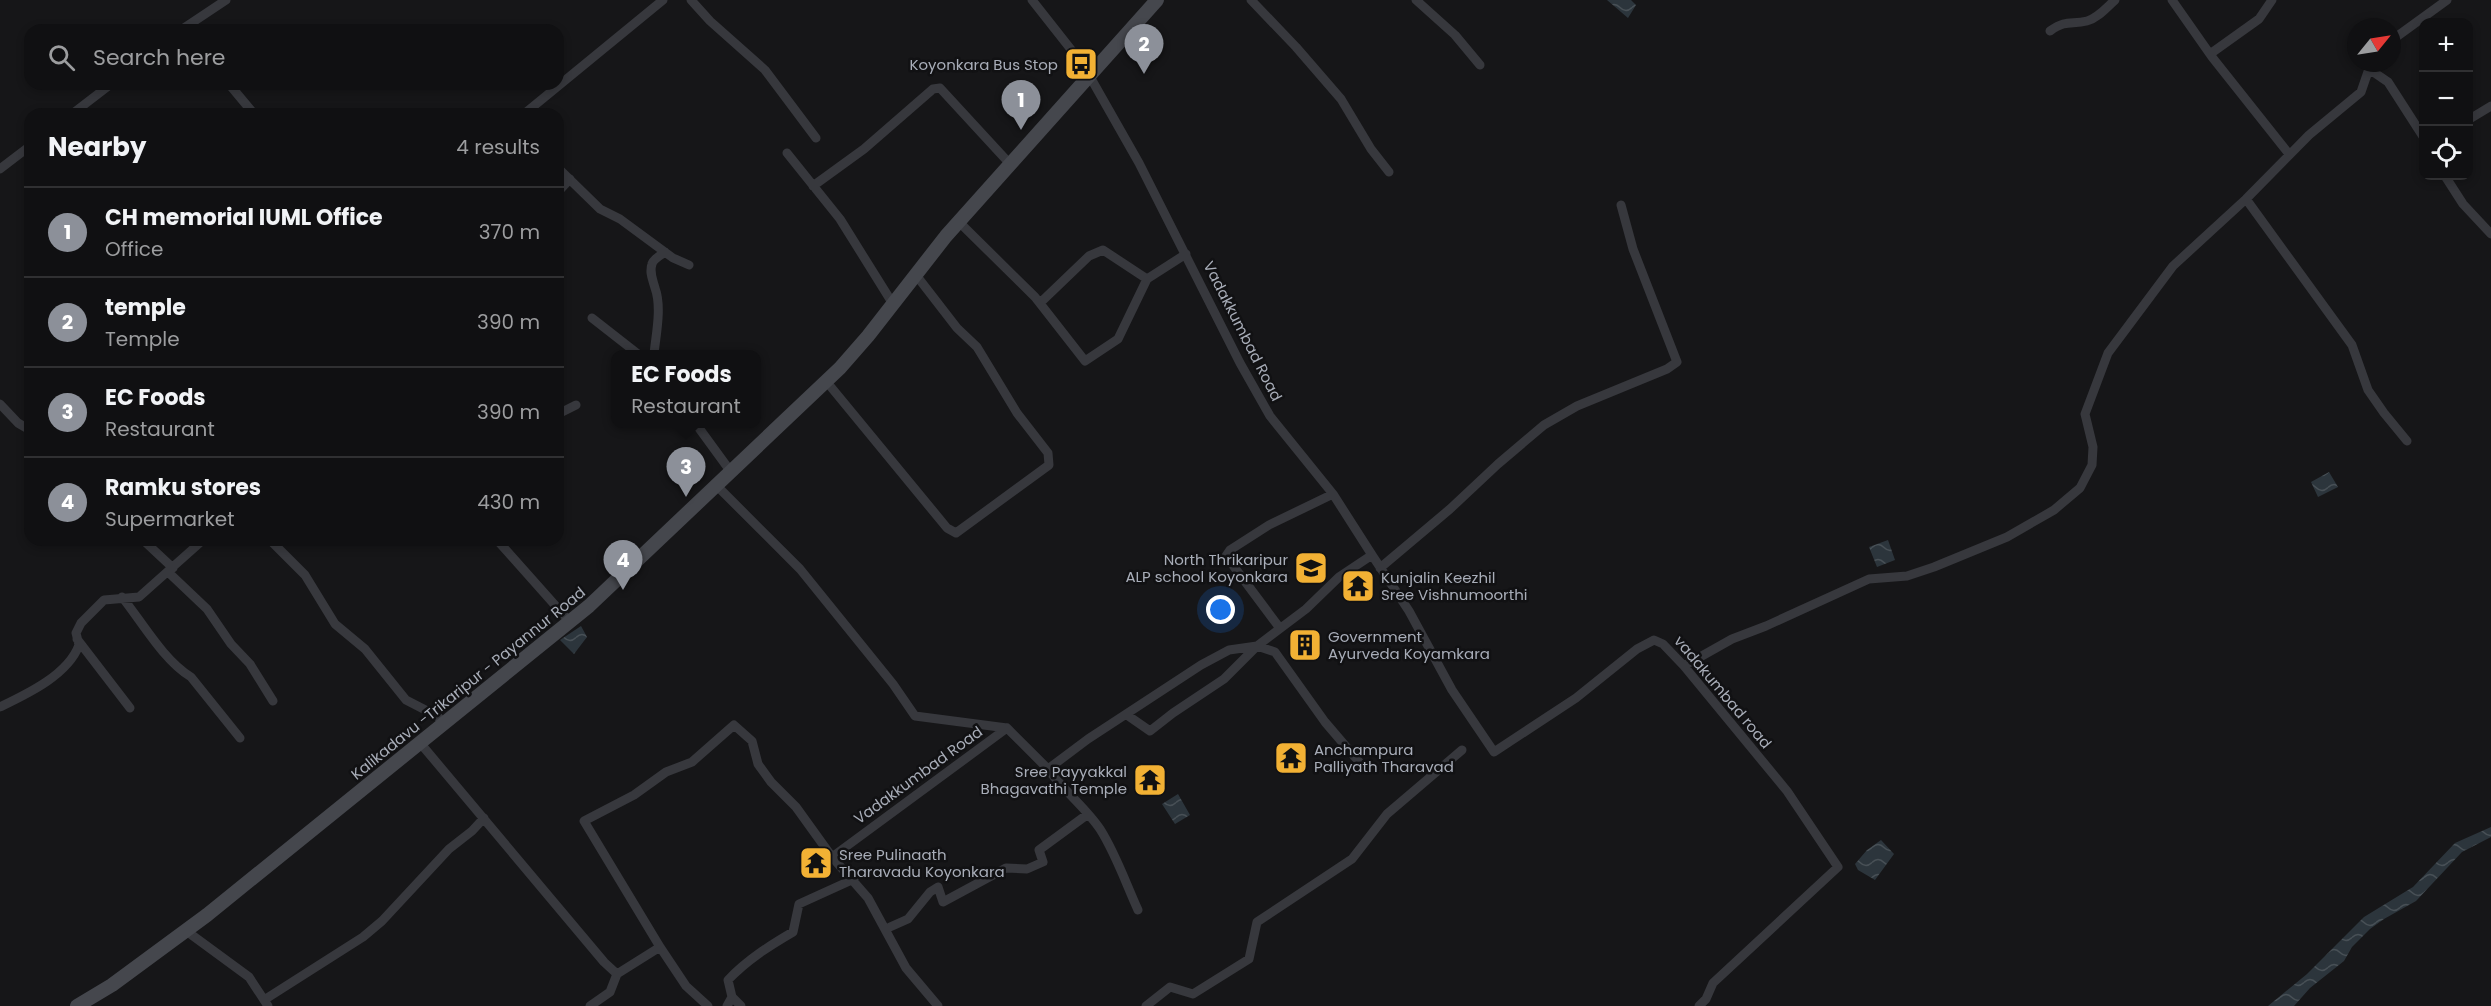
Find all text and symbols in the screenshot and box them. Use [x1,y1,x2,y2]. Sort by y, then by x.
north arrow [2347,18,2401,72]
map controls [2419,18,2473,180]
button: + [2419,18,2473,72]
search box [24,24,564,90]
pin: 2 [1124,25,1164,74]
icon: search [45,41,78,74]
text: Search here [93,42,226,73]
bus stop icon: Koyonkara Bus Stop [1063,46,1099,82]
place label: Koyonkara Bus Stop [910,54,1058,75]
button: − [2419,72,2473,126]
pin: 1 [1002,80,1040,130]
button: locate [2419,126,2473,180]
text: Nearby [48,129,146,165]
text: 4 results [456,133,540,161]
text: CH memorial IUML Office [105,202,383,233]
text: 1 [64,218,71,246]
text: 370 m [479,218,540,246]
text: Office [105,235,163,263]
street label: Vadakkumbad Road [1199,257,1287,405]
text: temple [105,292,186,323]
text: 2 [62,308,73,336]
text: 390 m [477,308,540,336]
text: Temple [105,325,180,353]
popup [611,350,761,428]
text: EC Foods [631,359,732,390]
text: EC Foods [105,382,206,413]
text: Restaurant [631,392,741,420]
text: 3 [61,398,74,426]
text: 390 m [477,398,540,426]
text: Restaurant [105,415,215,443]
pin: 3 [666,448,706,497]
text: Ramku stores [105,472,261,503]
text: 4 [61,488,74,516]
text: 430 m [477,488,540,516]
text: Supermarket [105,505,234,533]
pin: 4 [604,540,642,590]
place label: North Thrikaripur ALP school Koyonkara [1125,549,1288,587]
school or university icon: North Thrikaripur ALP school Koyonkara [1293,550,1329,586]
place label: Kunjalin Keezhil Sree Vishnumoorthi [1381,567,1527,605]
temple icon: Kunjalin Keezhil Sree Vishnumoorthi [1340,568,1376,604]
street label: Kalikadavu -Trikaripur - Payannur Road [346,582,590,784]
your location [1206,595,1235,624]
place label: Government Ayurveda Koyamkara [1328,626,1490,664]
building icon: Government Ayurveda Koyamkara [1287,627,1323,663]
street label: vadakumbad road [1669,631,1777,753]
street label: Vadakkumbad Road [849,721,987,829]
place label: Anchampura Palliyath Tharavad [1314,739,1454,777]
temple icon: Anchampura Palliyath Tharavad [1273,740,1309,776]
place label: Sree Payyakkal Bhagavathi Temple [980,761,1127,799]
temple icon: Sree Payyakkal Bhagavathi Temple [1132,762,1168,798]
place label: Sree Pulinaath Tharavadu Koyonkara [839,844,1005,882]
temple icon: Sree Pulinaath Tharavadu Koyonkara [798,845,834,881]

